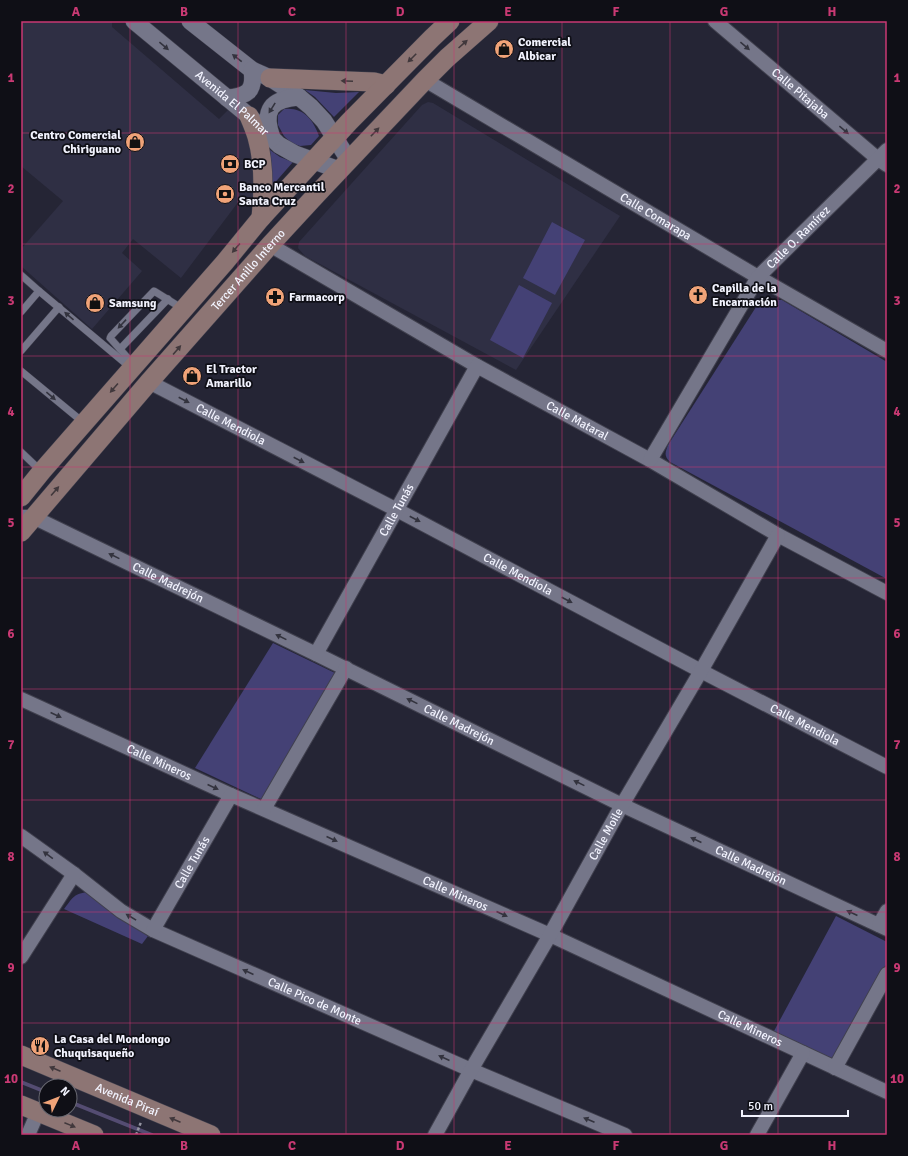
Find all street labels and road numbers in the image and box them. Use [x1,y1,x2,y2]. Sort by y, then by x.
street label: Calle Pitajaba [768,65,832,122]
street label: Avenida El Palmar [192,68,272,140]
street label: Calle Comarapa [617,190,694,244]
street label: Calle O. Ramírez [764,203,834,272]
street label: Tercer Anillo Interno [208,226,289,314]
street label: Calle Mataral [543,398,611,444]
street label: Calle Mendiola [193,400,268,449]
street label: Calle Tunás [376,481,418,539]
street label: Calle Mendiola [480,550,555,599]
street label: Calle Madrejón [130,559,206,606]
street label: Calle Madrejón [421,701,497,749]
street label: Calle Mendiola [767,701,842,749]
street label: Calle Mineros [124,741,194,784]
street label: Calle Moile [586,806,627,863]
street label: Calle Tunás [171,834,213,892]
street label: Calle Madrejón [713,843,789,889]
street label: Calle Mineros [420,873,490,915]
street label: Calle Pico de Monte [265,974,364,1029]
street label: Calle Mineros [715,1007,785,1050]
street label: Avenida Piraí [93,1080,161,1120]

